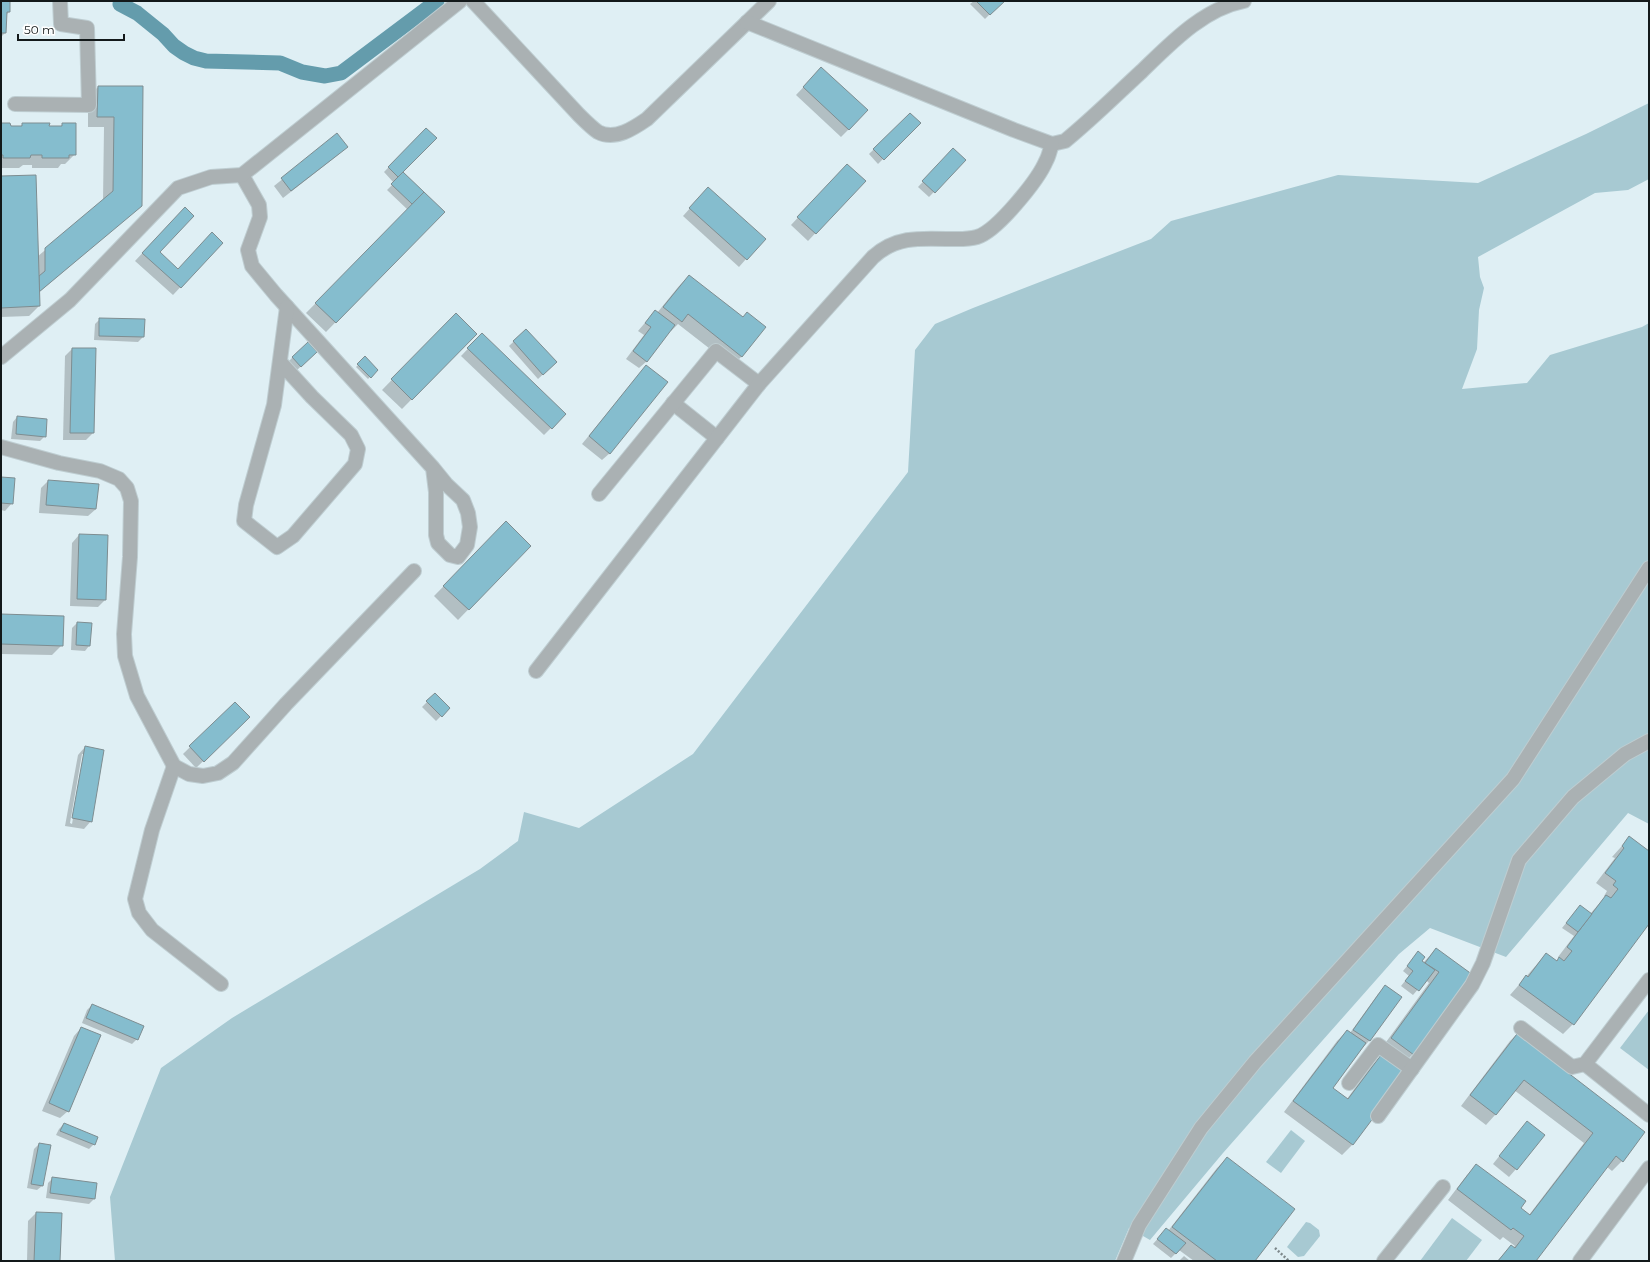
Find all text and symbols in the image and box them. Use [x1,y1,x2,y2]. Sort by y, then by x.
scale bar [18,16,124,42]
text: 50 m [24,22,55,37]

